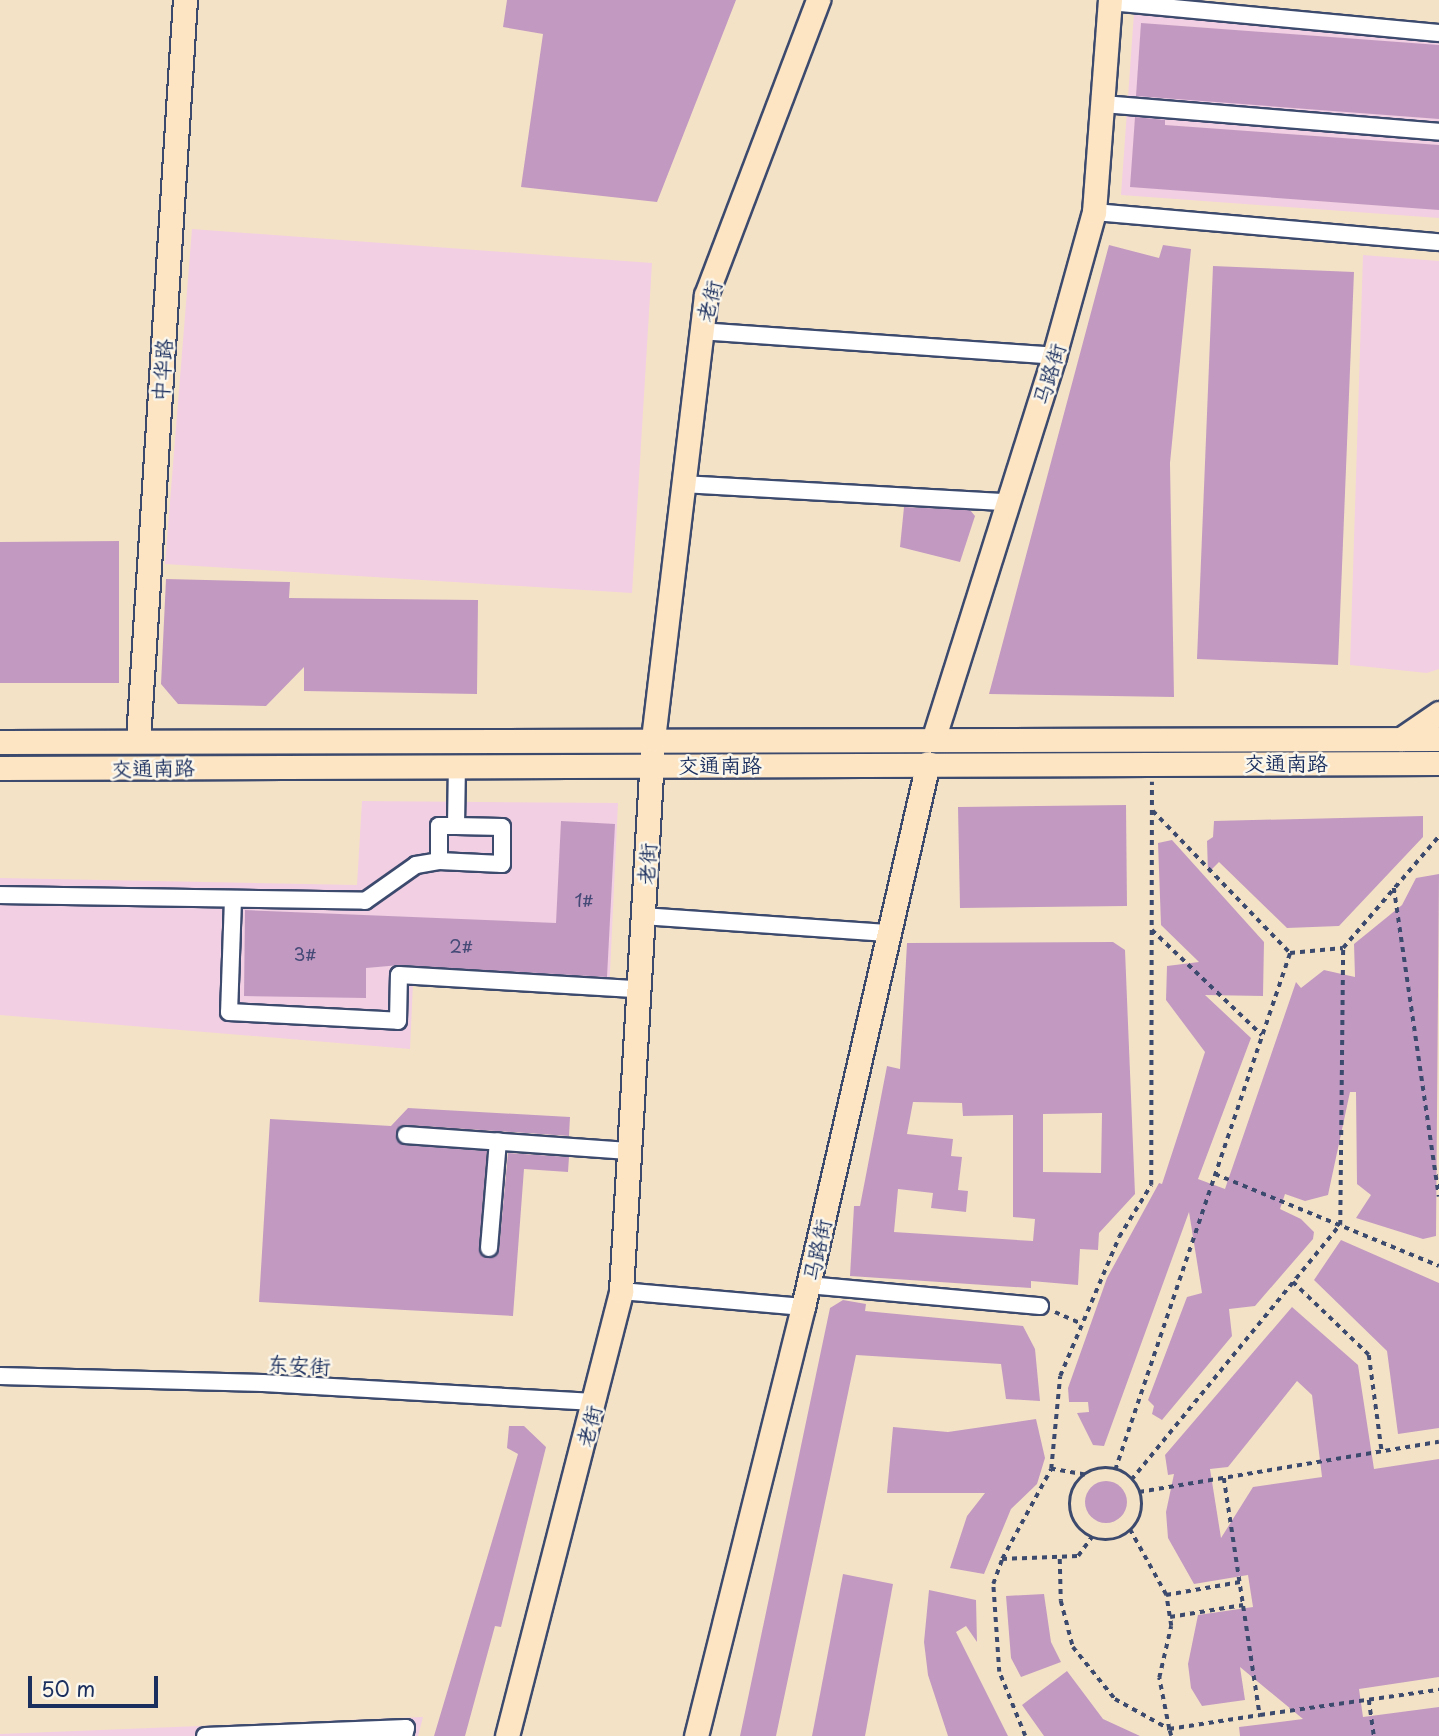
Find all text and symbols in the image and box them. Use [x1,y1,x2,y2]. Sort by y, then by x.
street label: 老街 [691,278,725,324]
street label: 中华路 [146,338,176,402]
street label: 马路街 [1027,340,1069,408]
street label: 交通南路 [1244,749,1328,775]
street label: 交通南路 [678,751,762,777]
street label: 交通南路 [111,754,195,780]
street label: 老街 [632,842,660,886]
house number: 1# [574,889,594,911]
house number: 2# [449,935,473,957]
house number: 3# [294,943,316,965]
street label: 马路街 [797,1217,835,1283]
street label: 东安街 [267,1350,331,1378]
street label: 老街 [571,1403,605,1449]
scale bar [32,1662,161,1706]
text: 50 m [41,1672,95,1704]

